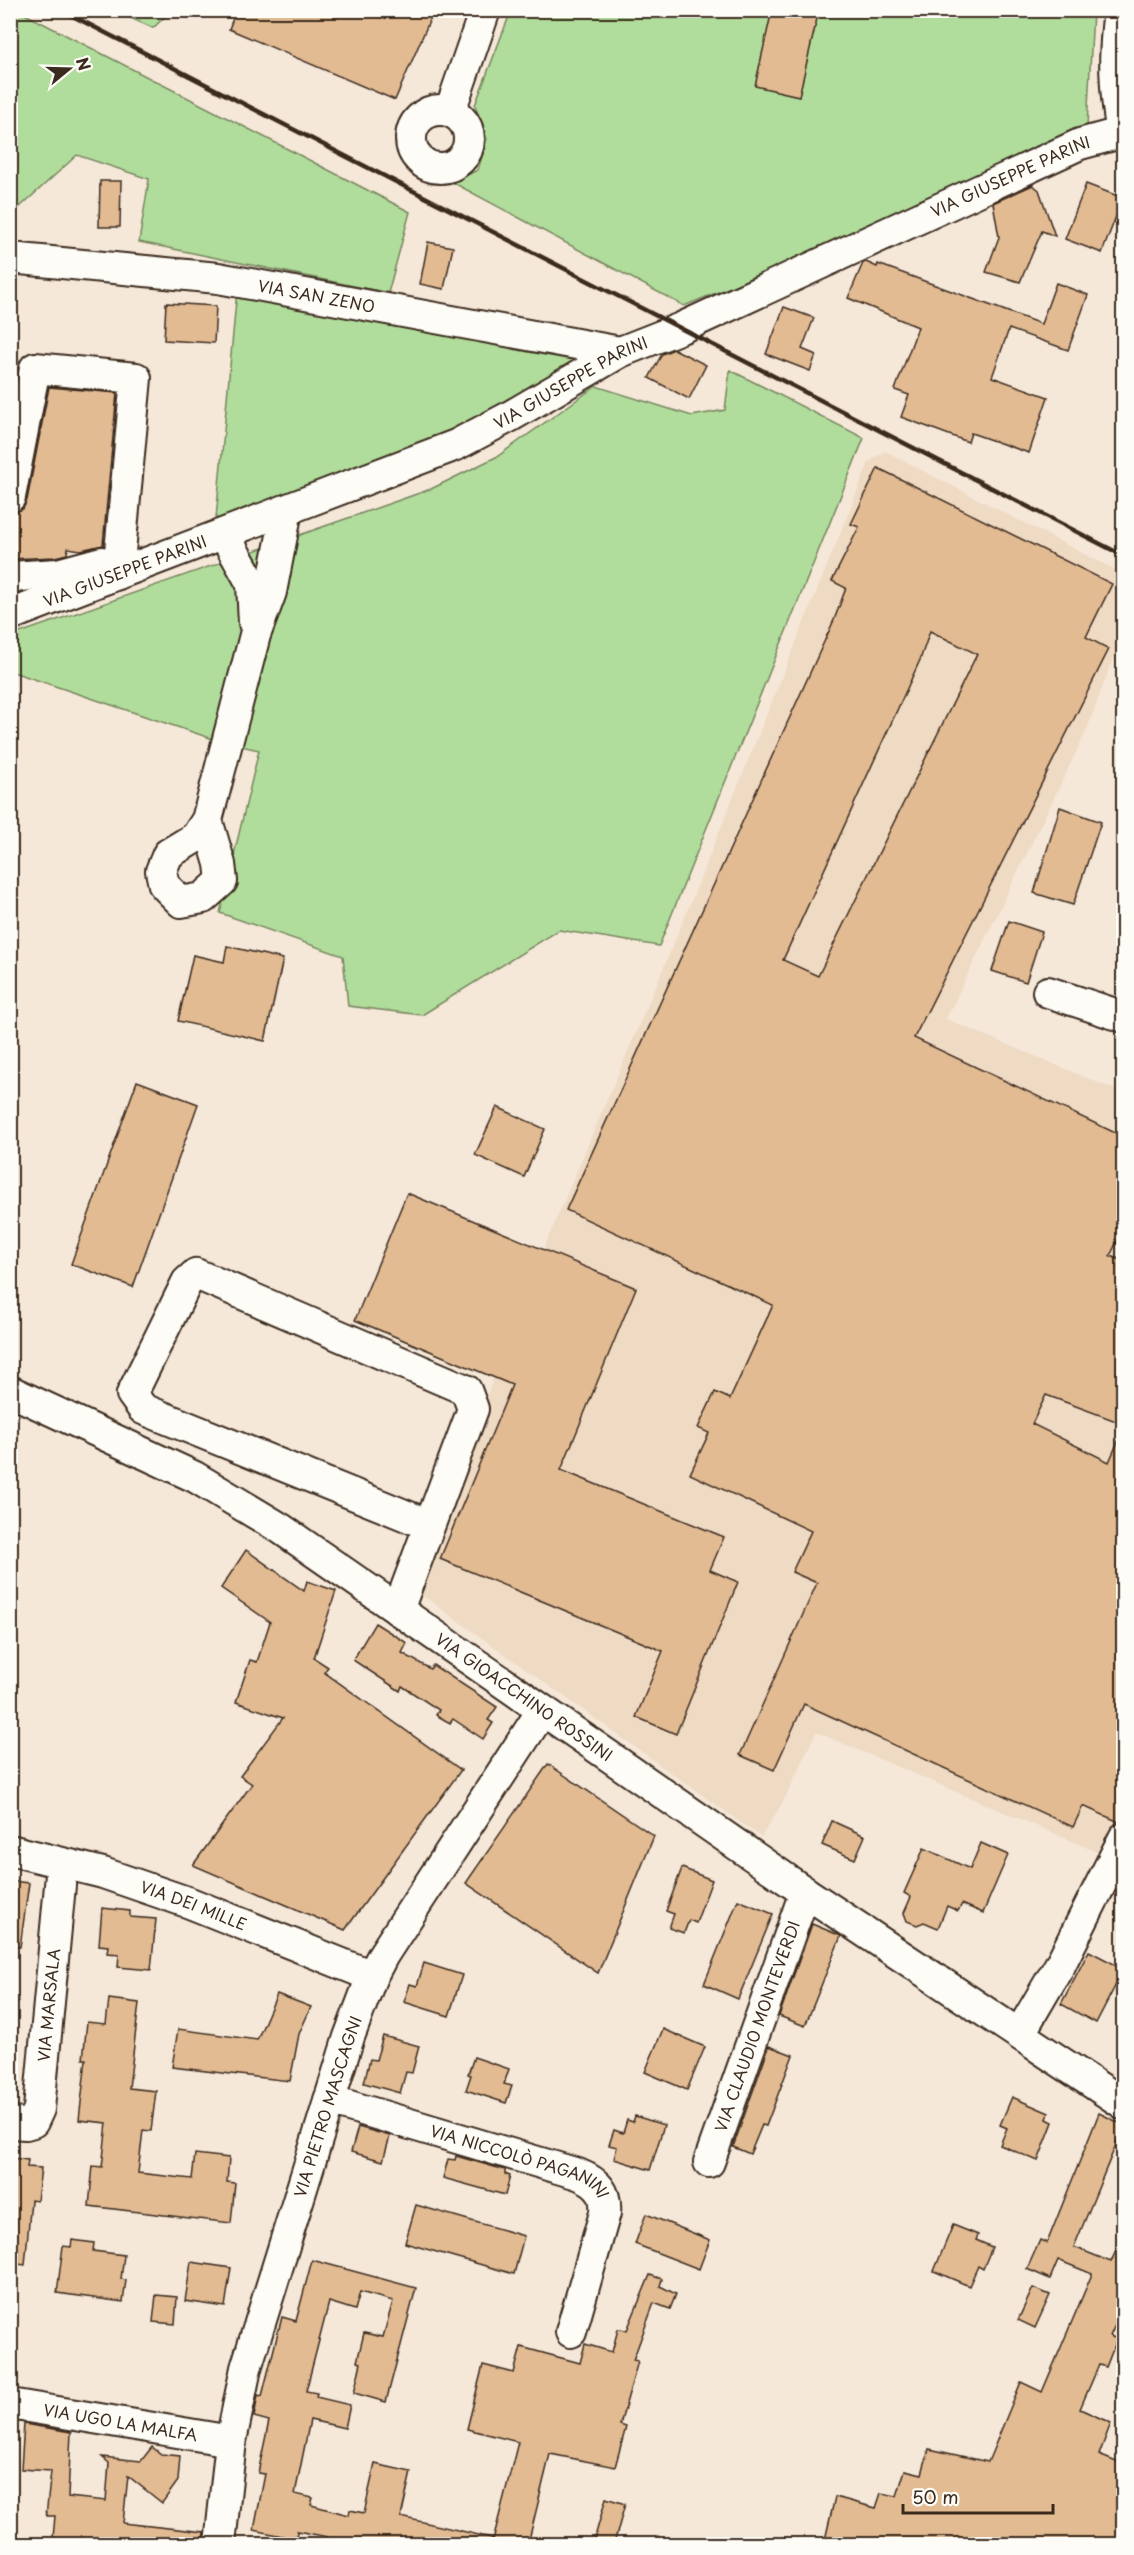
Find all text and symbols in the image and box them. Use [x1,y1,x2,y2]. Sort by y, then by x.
north arrow [39,39,99,99]
text: N [71,54,98,74]
street label: VIA GIUSEPPE PARINI [926,129,1092,222]
street label: VIA SAN ZENO [256,273,377,318]
street label: VIA GIUSEPPE PARINI [489,329,651,434]
street label: VIA GIUSEPPE PARINI [39,528,210,612]
street label: VIA GIOACCHINO ROSSINI [431,1626,618,1766]
street label: VIA DEI MILLE [137,1874,251,1936]
street label: VIA CLAUDIO MONTEVERDI [708,1917,805,2135]
street label: VIA MARSALA [30,1947,65,2063]
street label: VIA PIETRO MASCAGNI [287,2012,367,2200]
street label: VIA NICCOLÒ PAGANINI [428,2118,616,2201]
street label: VIA UGO LA MALFA [42,2397,200,2446]
scale bar [903,2477,1053,2515]
text: 50 m [912,2483,959,2510]

